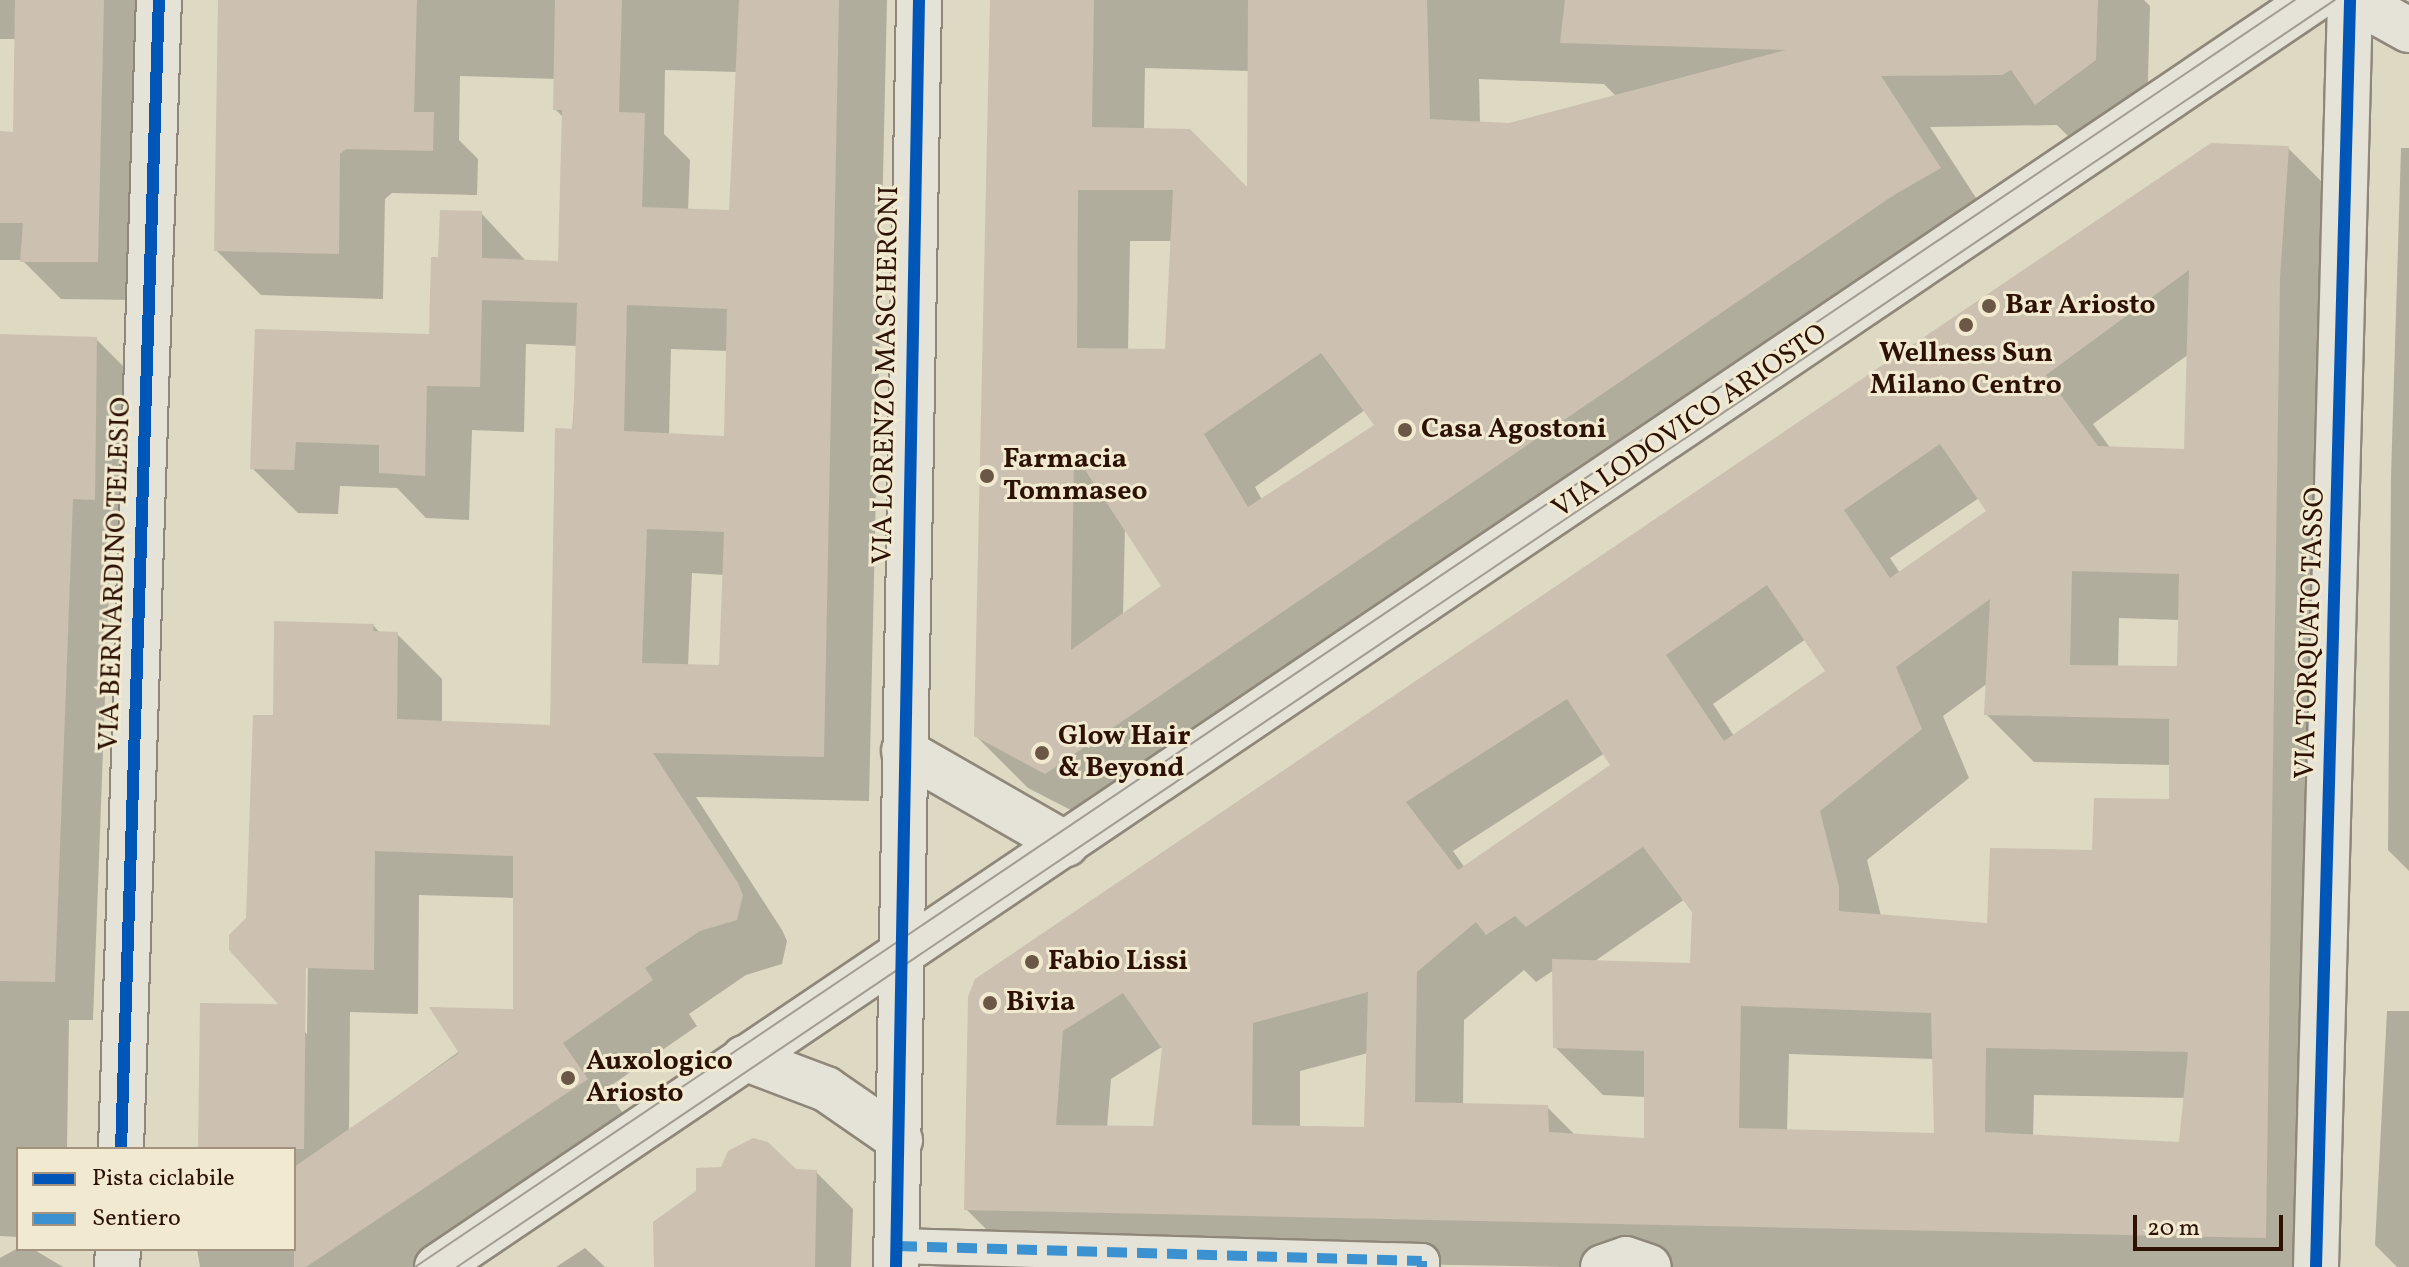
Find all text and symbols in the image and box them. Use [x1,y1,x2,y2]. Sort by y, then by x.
street label: VIA LORENZO MASCHERONI [867,185,907,565]
place label: Bar Ariosto [2005,289,2156,323]
marker: Bar Ariosto [1980,297,1998,315]
marker: Wellness Sun Milano Centro [1957,316,1975,334]
street label: VIA LODOVICO ARIOSTO [1546,317,1834,527]
place label: Wellness Sun Milano Centro [1870,337,2062,403]
street label: VIA BERNARDINO TELESIO [93,396,139,752]
place label: Casa Agostoni [1421,413,1607,447]
marker: Casa Agostoni [1396,421,1414,439]
place label: Farmacia Tommaseo [1003,443,1148,509]
marker: Farmacia Tommaseo [978,467,996,485]
street label: VIA TORQUATO TASSO [2289,486,2333,780]
place label: Glow Hair & Beyond [1058,720,1191,786]
marker: Glow Hair & Beyond [1033,744,1051,762]
place label: Fabio Lissi [1048,945,1188,979]
marker: Fabio Lissi [1023,953,1041,971]
place label: Bivia [1006,986,1075,1020]
marker: Bivia [981,994,999,1012]
place label: Auxologico Ariosto [586,1045,733,1111]
marker: Auxologico Ariosto [557,1067,579,1089]
legend [16,1147,296,1251]
text: Pista ciclabile [92,1162,235,1196]
scale bar [2137,1199,2287,1249]
text: Sentiero [92,1202,181,1236]
text: 20 m [2147,1212,2200,1246]

